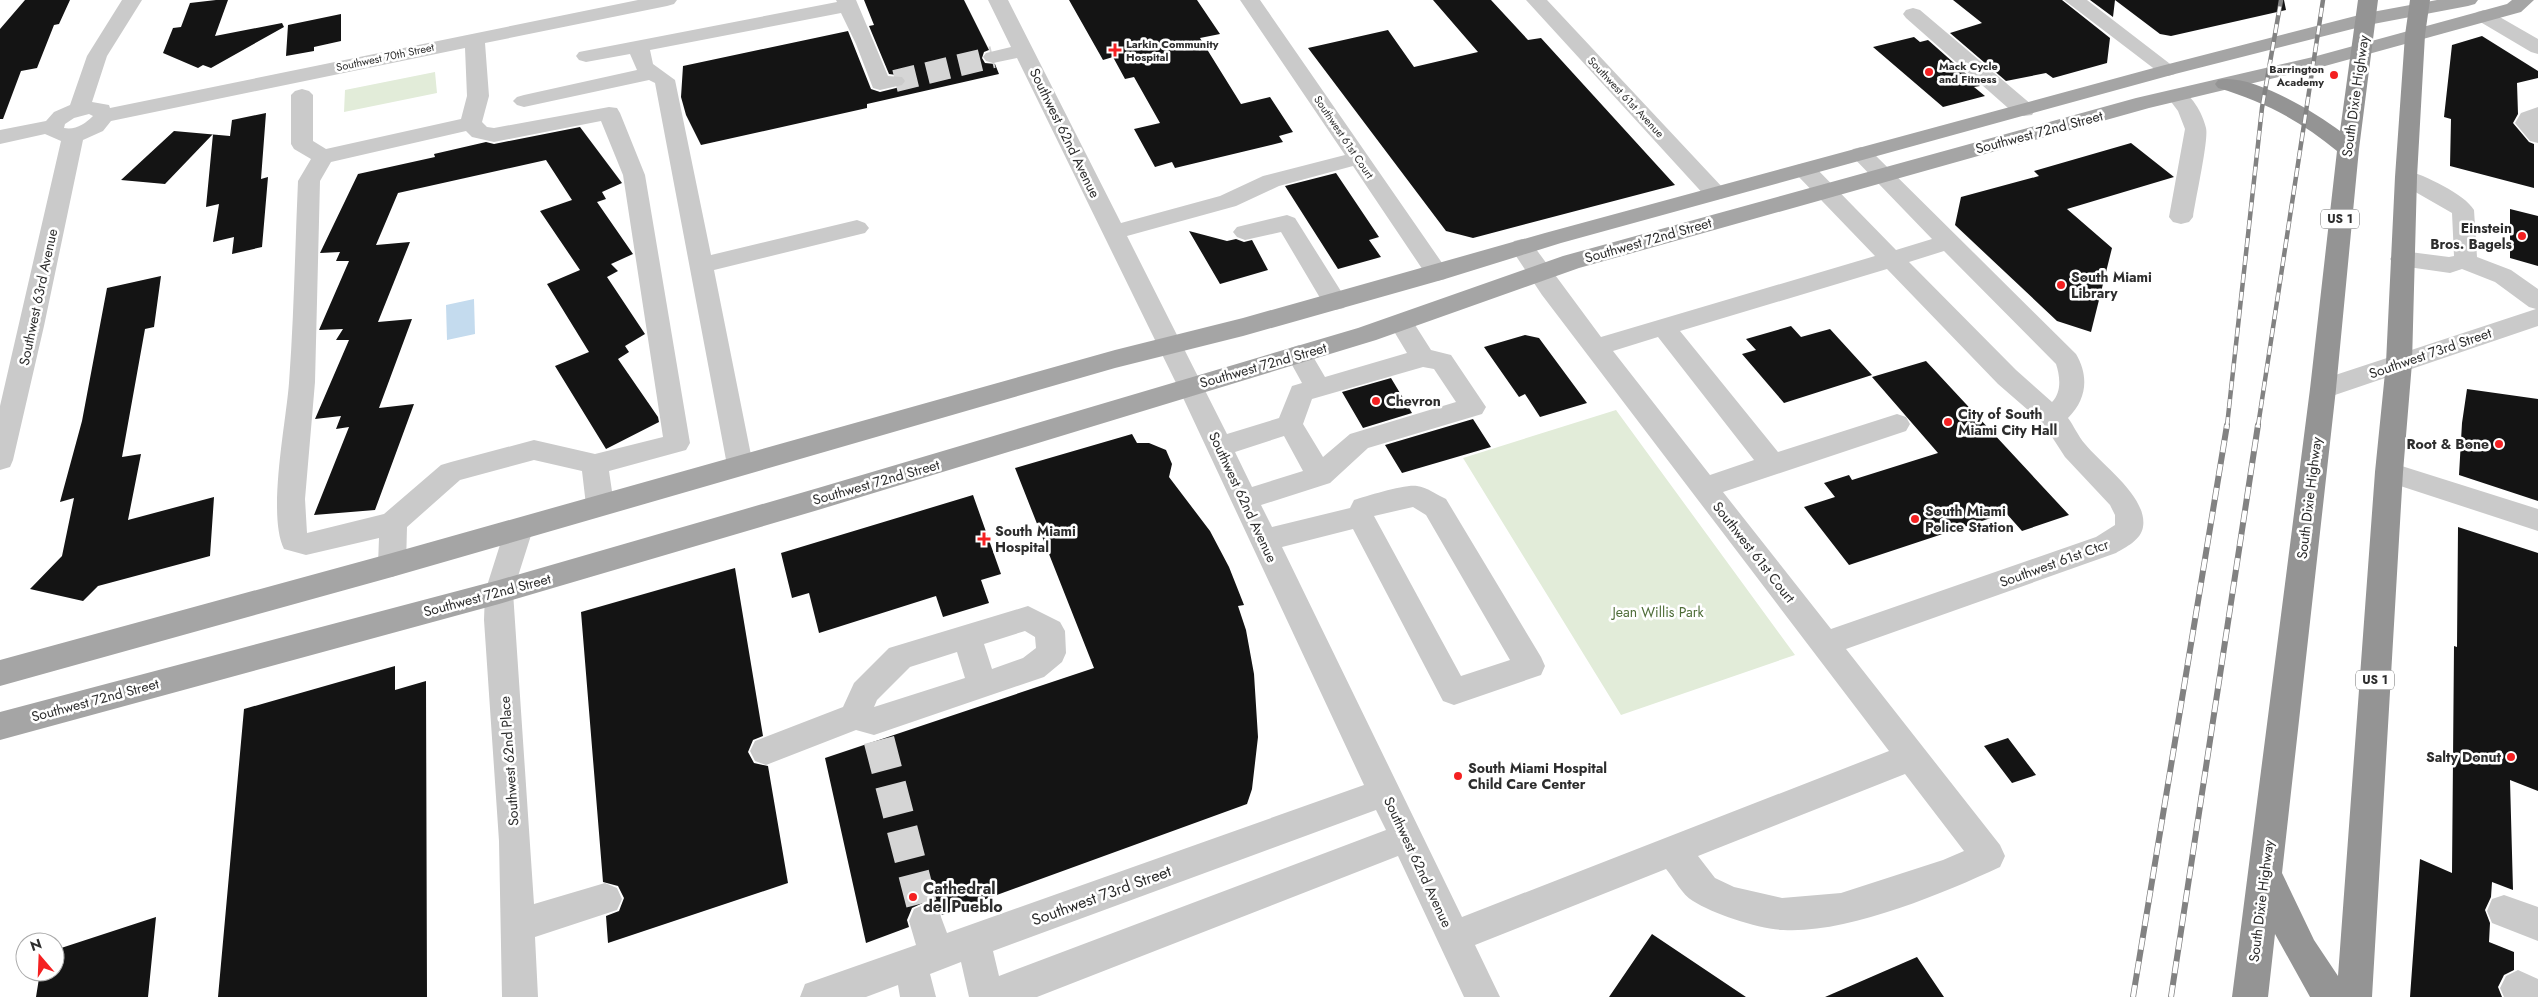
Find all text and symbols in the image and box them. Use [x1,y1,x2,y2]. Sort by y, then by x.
street label: South Dixie Highway [2337,33,2374,158]
place label: Larkin Community Hospital [1126,36,1219,65]
street label: Southwest 70th Street [334,39,436,75]
marker: Larkin Community Hospital [1108,43,1122,57]
street label: Southwest 61st Avenue [1584,53,1668,141]
place label: Mack Cycle and Fitness [1939,58,1998,87]
place label: Barrington Academy [2269,61,2324,90]
street label: Southwest 62nd Avenue [1025,65,1105,201]
marker: Mack Cycle and Fitness [1923,66,1935,78]
marker: Barrington Academy [2328,69,2340,81]
street label: Southwest 61st Court [1310,92,1378,182]
street label: Southwest 72nd Street [1973,105,2106,159]
road number: US 1 [2321,210,2359,228]
street label: Southwest 72nd Street [1582,212,1714,268]
place label: Einstein Bros. Bagels [2430,218,2513,254]
street label: Southwest 63rd Avenue [14,227,62,367]
marker: Einstein Bros. Bagels [2516,230,2528,242]
place label: South Miami Library [2071,267,2152,303]
marker: South Miami Library [2055,279,2067,291]
street label: Southwest 73rd Street [2366,322,2495,383]
street label: Southwest 72nd Street [1197,337,1329,393]
place label: Chevron [1386,391,1441,411]
marker: Chevron [1370,395,1382,407]
place label: City of South Miami City Hall [1958,404,2057,440]
marker: City of South Miami City Hall [1942,416,1954,428]
street label: Southwest 62nd Avenue [1204,428,1282,566]
place label: Root & Bone [2406,434,2489,454]
street label: South Dixie Highway [2292,435,2327,560]
marker: Root & Bone [2493,438,2505,450]
street label: Southwest 72nd Street [810,454,942,510]
street label: Southwest 61st Court [1708,497,1800,607]
place label: South Miami Police Station [1925,501,2014,537]
marker: South Miami Police Station [1909,513,1921,525]
place label: South Miami Hospital [995,521,1076,557]
marker: South Miami Hospital [977,532,991,546]
street label: Southwest 61st Ctcr [1997,534,2112,592]
street label: Southwest 72nd Street [421,568,554,622]
park label: Jean Willis Park [1610,602,1704,622]
road number: US 1 [2356,670,2394,690]
street label: Southwest 72nd Street [29,673,162,727]
street label: Southwest 62nd Place [494,695,524,827]
place label: Salty Donut [2426,747,2502,767]
marker: Salty Donut [2505,751,2517,763]
place label: South Miami Hospital Child Care Center [1468,758,1607,794]
marker: South Miami Hospital Child Care Center [1452,770,1464,782]
street label: Southwest 62nd Avenue [1379,793,1457,931]
street label: South Dixie Highway [2244,838,2279,963]
street label: Southwest 73rd Street [1028,860,1174,931]
place label: Cathedral del Pueblo [923,877,1003,918]
marker: Cathedral del Pueblo [907,891,919,903]
north arrow [15,932,65,982]
text: N [27,933,44,956]

